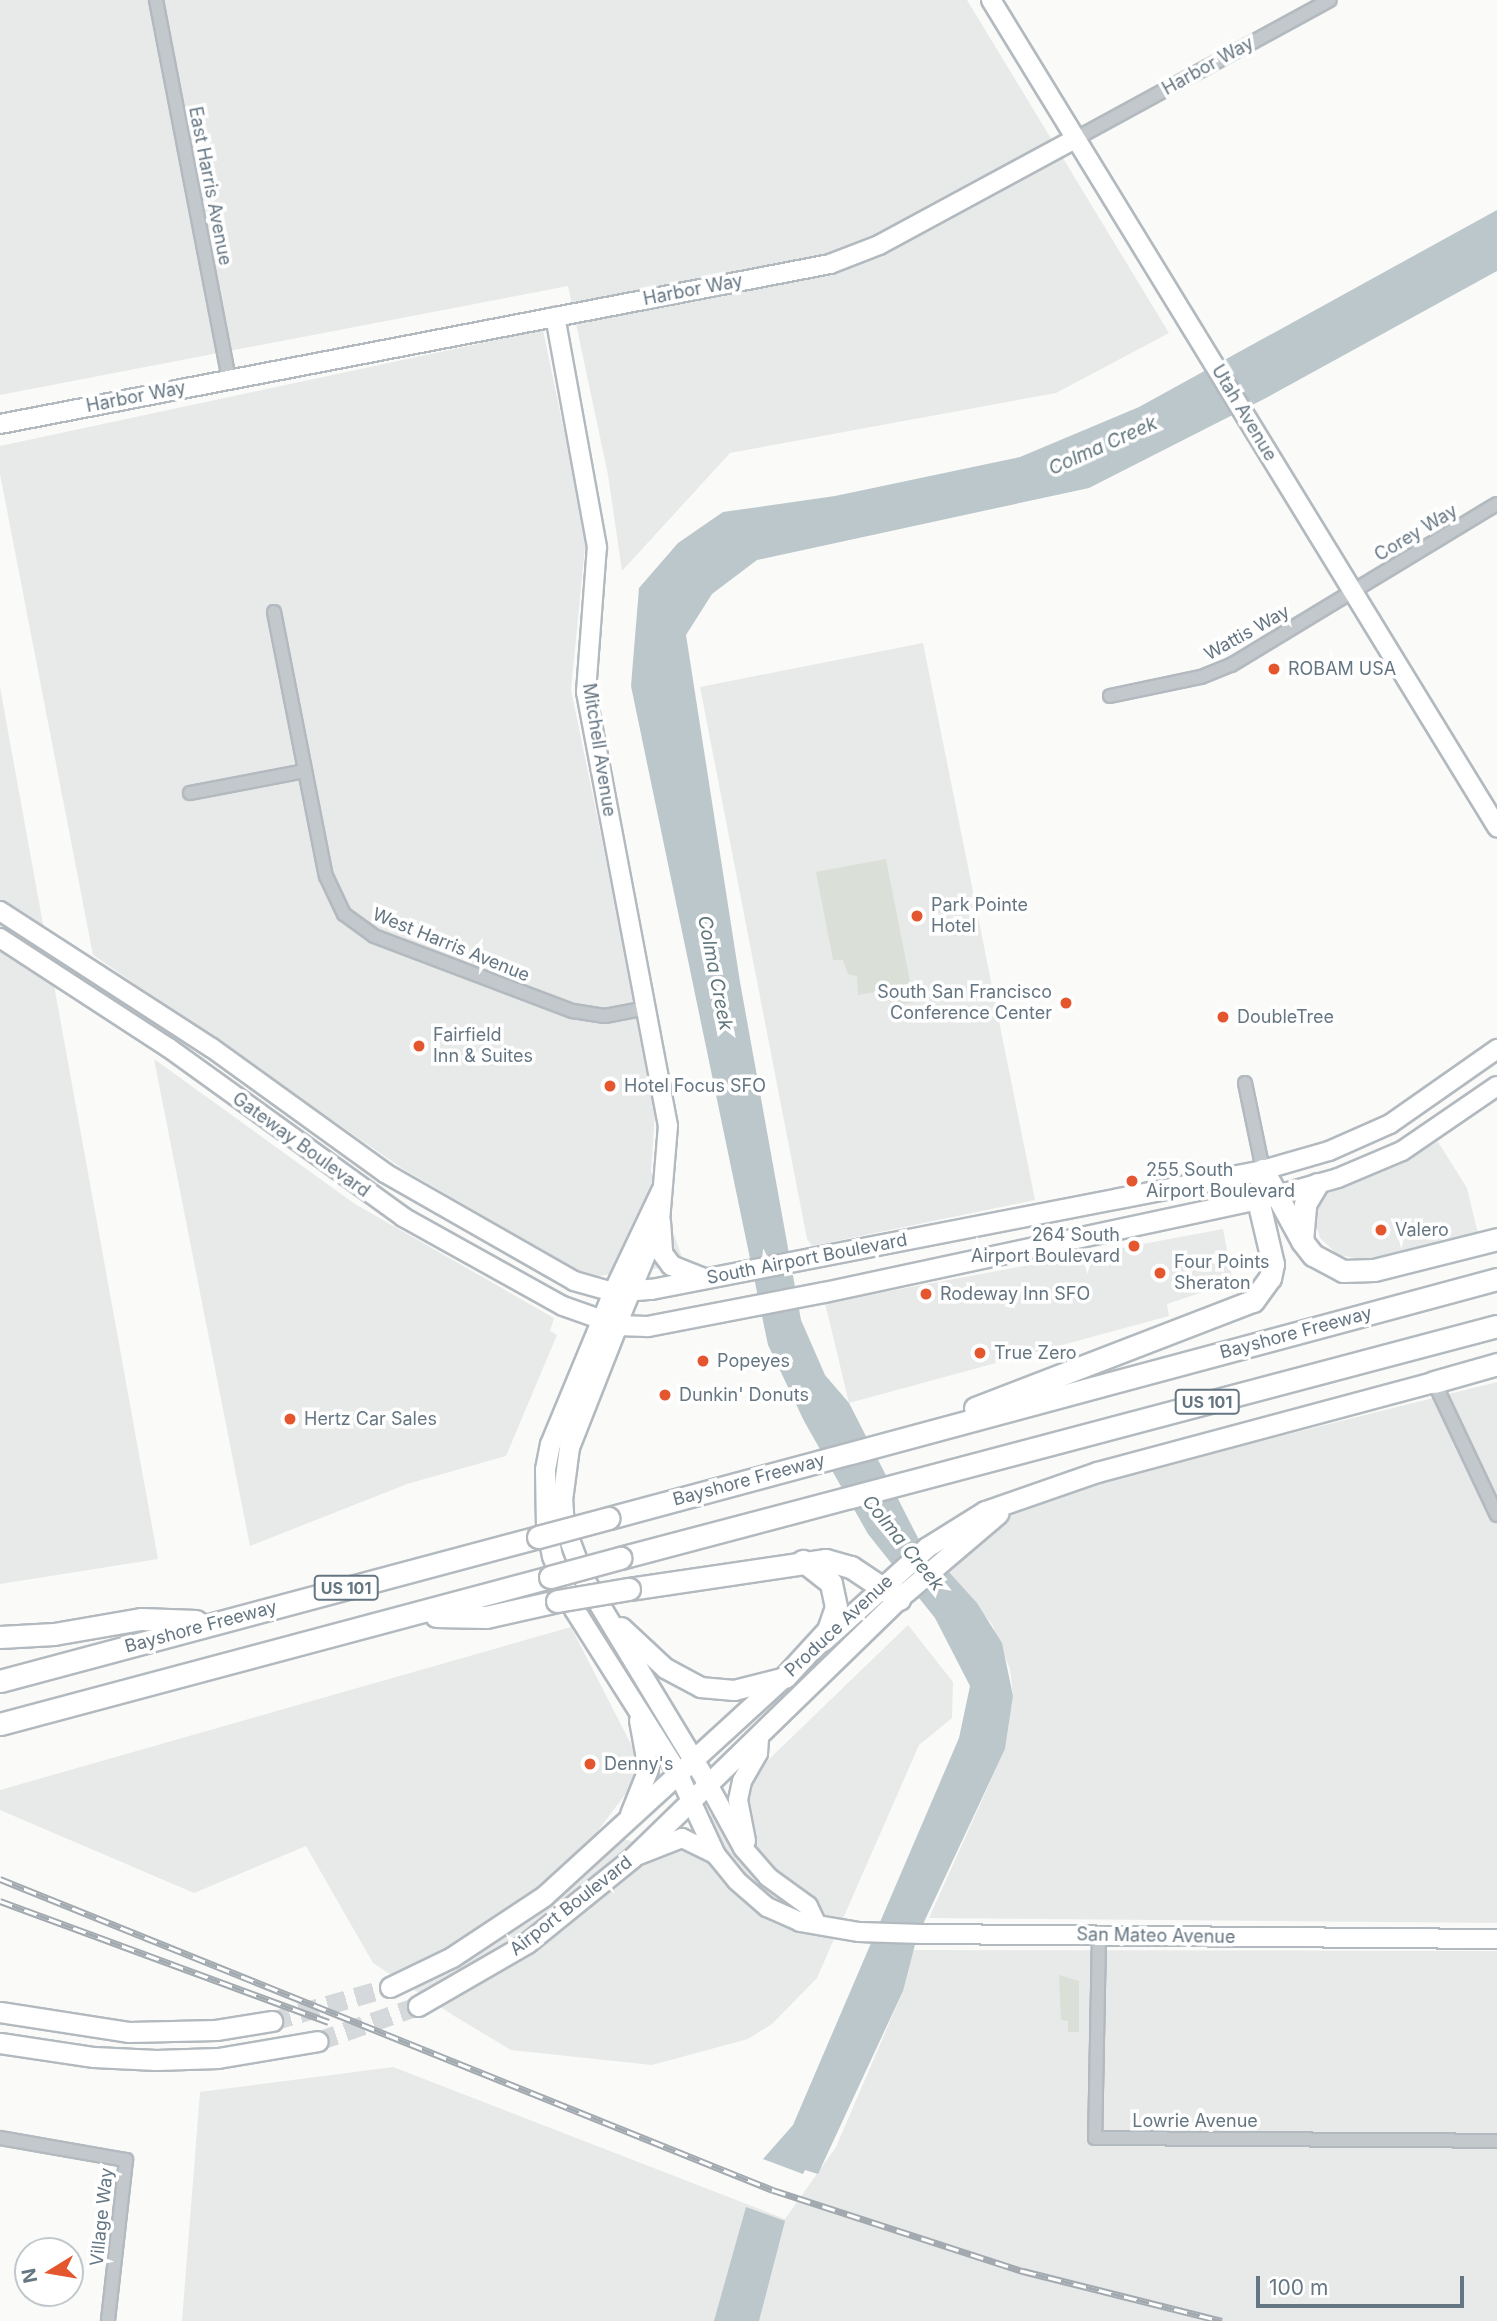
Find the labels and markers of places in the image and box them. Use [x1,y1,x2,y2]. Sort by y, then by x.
place label: ROBAM USA [1288,658,1396,680]
marker: ROBAM USA [1266,661,1282,677]
place label: Park Pointe Hotel [931,895,1028,937]
marker: Park Pointe Hotel [909,908,925,924]
place label: South San Francisco Conference Center [877,982,1052,1024]
marker: South San Francisco Conference Center [1058,995,1074,1011]
place label: DoubleTree [1237,1006,1334,1028]
marker: DoubleTree [1215,1009,1231,1025]
place label: Fairfield Inn & Suites [433,1025,533,1068]
marker: Fairfield Inn & Suites [411,1038,427,1054]
place label: Hotel Focus SFO [624,1075,766,1097]
marker: Hotel Focus SFO [602,1078,618,1094]
place label: 255 South Airport Boulevard [1146,1160,1295,1202]
marker: 255 South Airport Boulevard [1124,1173,1140,1189]
place label: Valero [1395,1219,1449,1241]
marker: Valero [1373,1222,1389,1238]
place label: 264 South Airport Boulevard [971,1225,1120,1268]
marker: 264 South Airport Boulevard [1126,1238,1142,1254]
place label: Four Points Sheraton [1174,1252,1270,1294]
marker: Four Points Sheraton [1152,1265,1168,1281]
place label: Rodeway Inn SFO [940,1283,1090,1305]
marker: Rodeway Inn SFO [918,1286,934,1302]
place label: True Zero [994,1342,1077,1364]
marker: True Zero [972,1345,988,1361]
place label: Popeyes [717,1350,790,1372]
marker: Popeyes [695,1353,711,1369]
place label: Dunkin' Donuts [679,1384,809,1406]
marker: Dunkin' Donuts [657,1387,673,1403]
place label: Hertz Car Sales [304,1408,437,1430]
marker: Hertz Car Sales [282,1411,298,1427]
place label: Denny's [604,1753,674,1775]
marker: Denny's [582,1756,598,1772]

